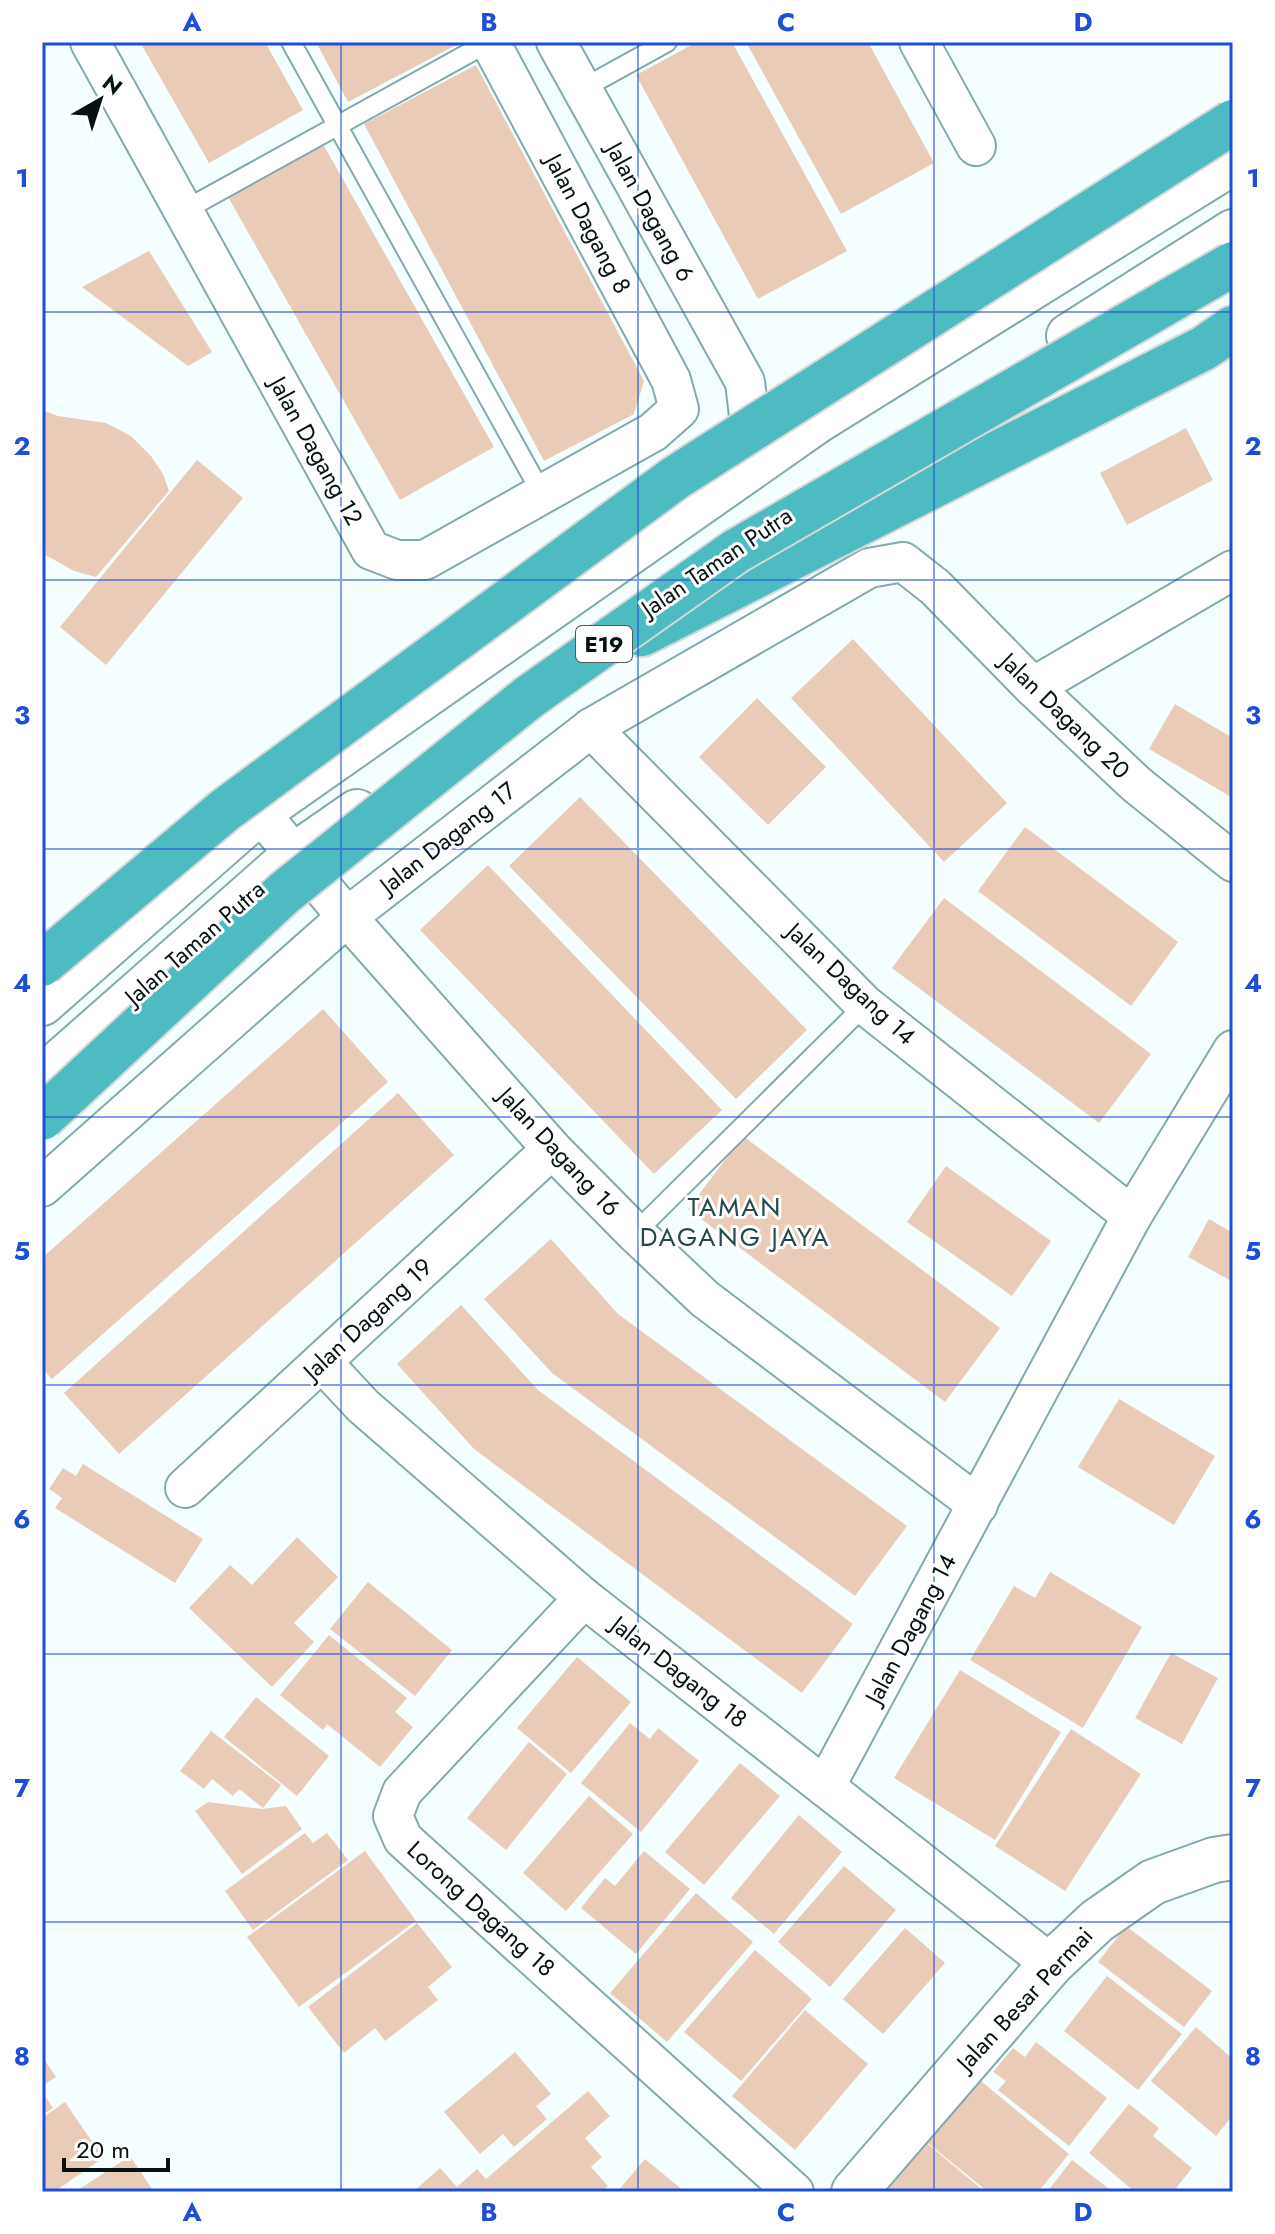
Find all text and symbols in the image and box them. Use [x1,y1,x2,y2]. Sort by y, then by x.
text: A [181,3,202,41]
text: B [480,3,498,41]
text: C [777,3,795,41]
text: D [1073,3,1093,41]
north arrow [60,60,140,140]
text: N [96,67,129,102]
street label: Jalan Dagang 6 [596,133,703,288]
street label: Jalan Dagang 8 [535,145,640,300]
text: 1 [15,159,29,197]
text: 1 [1246,159,1260,197]
street label: Jalan Dagang 12 [260,367,372,531]
text: 2 [13,427,31,465]
text: 2 [1244,427,1262,465]
street label: Jalan Taman Putra [632,498,799,627]
road number: E19 [576,626,632,662]
street label: Jalan Dagang 20 [990,642,1138,787]
text: 3 [14,696,30,734]
text: 3 [1245,696,1261,734]
street label: Jalan Dagang 17 [370,773,523,904]
street label: Jalan Taman Putra [115,872,272,1015]
street label: Jalan Dagang 14 [777,912,924,1053]
text: 4 [13,964,31,1002]
text: 4 [1244,964,1262,1002]
street label: Jalan Dagang 16 [488,1077,629,1224]
district label: TAMAN DAGANG JAYA [640,1188,830,1256]
text: 5 [14,1232,30,1270]
text: 5 [1245,1232,1261,1270]
street label: Jalan Dagang 19 [293,1249,440,1390]
text: 6 [13,1500,31,1538]
text: 6 [1244,1500,1262,1538]
street label: Jalan Dagang 14 [855,1547,965,1713]
street label: Jalan Dagang 18 [601,1605,755,1736]
text: 7 [14,1769,30,1807]
text: 7 [1245,1769,1261,1807]
street label: Lorong Dagang 18 [399,1832,563,1985]
street label: Jalan Besar Permai [946,1919,1101,2081]
text: 8 [14,2037,30,2075]
text: 8 [1245,2037,1261,2075]
scale bar [64,2122,168,2172]
text: 20 m [76,2132,130,2167]
text: A [181,2193,202,2231]
text: B [480,2193,498,2231]
text: C [777,2193,795,2231]
text: D [1073,2193,1093,2231]

